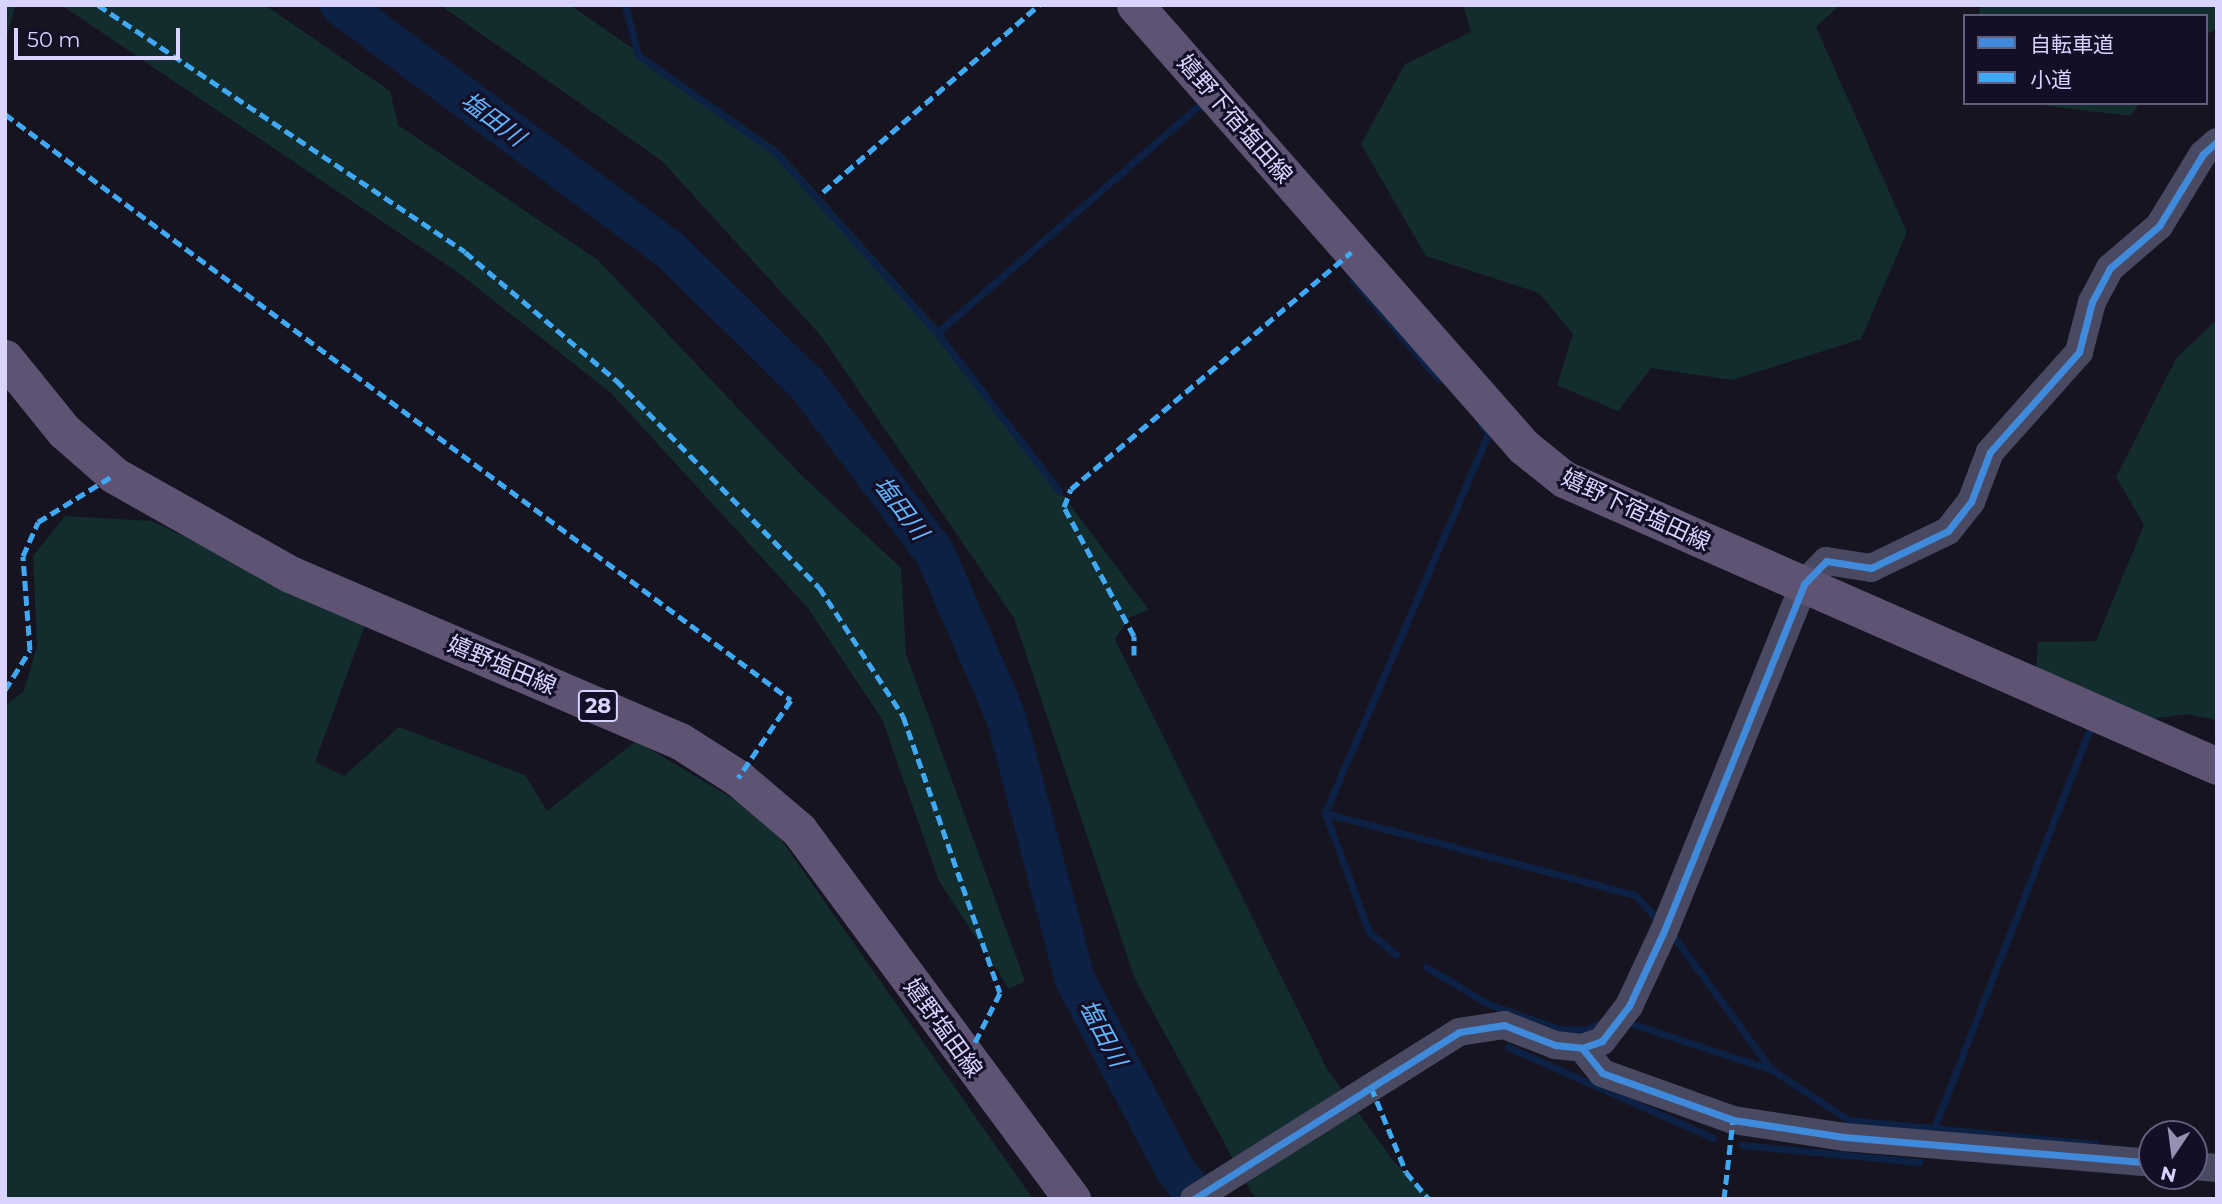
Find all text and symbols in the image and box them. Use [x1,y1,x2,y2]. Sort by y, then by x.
scale bar [18,14,184,58]
legend [1963,14,2208,105]
text: 50 m [27,27,81,52]
text: 自転車道 [2030,32,2114,57]
street label: 嬉野下宿塩田線 [1172,49,1298,189]
text: 小道 [2030,67,2072,92]
water label: 塩田川 [456,86,530,152]
street label: 嬉野下宿塩田線 [1557,463,1715,557]
water label: 塩田川 [868,471,934,545]
street label: 嬉野塩田線 [444,630,560,700]
road number: 28 [577,688,619,724]
street label: 嬉野塩田線 [898,973,988,1083]
water label: 塩田川 [1073,994,1133,1072]
north arrow [2138,1120,2208,1190]
text: N [2159,1161,2179,1187]

